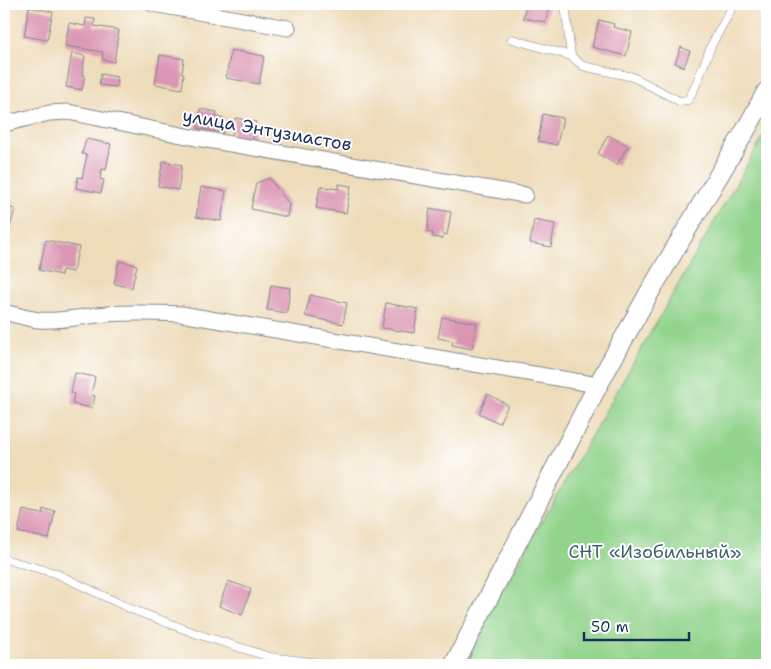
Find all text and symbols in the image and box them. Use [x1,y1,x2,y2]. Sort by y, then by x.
street label: улица Энтузиастов [181,103,353,157]
park label: СНТ «Изобильный» [569,540,741,564]
scale bar [584,609,688,641]
text: 50 m [591,617,629,637]

